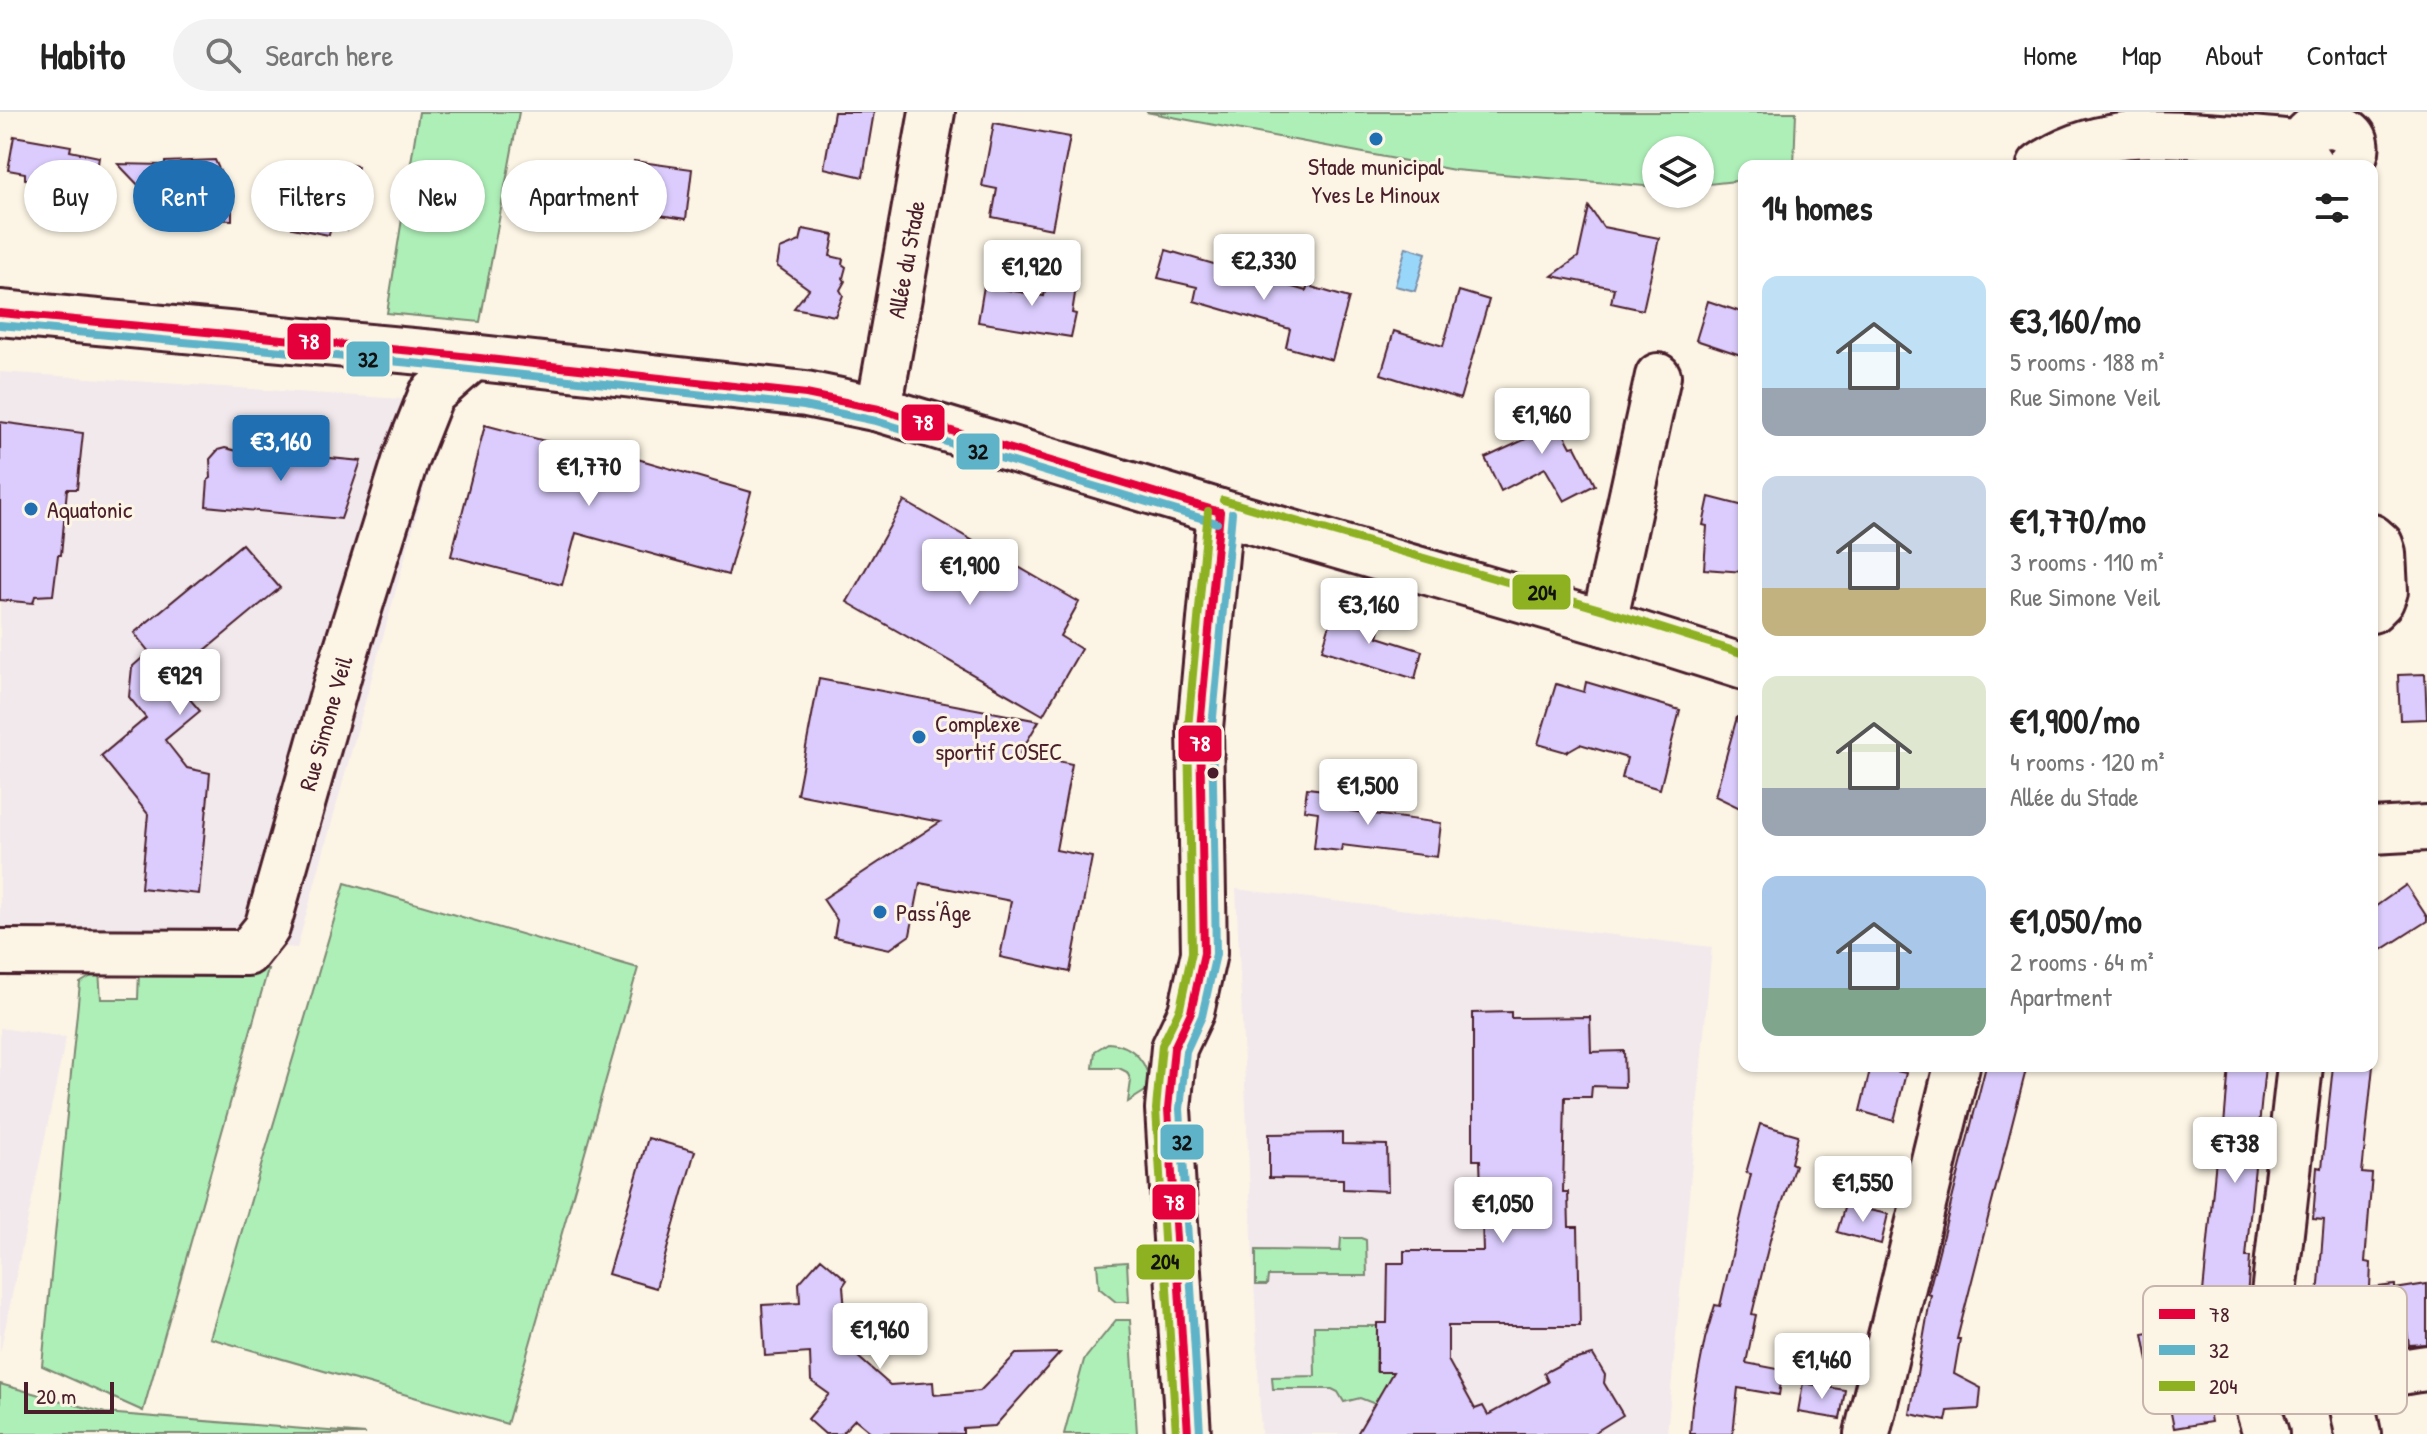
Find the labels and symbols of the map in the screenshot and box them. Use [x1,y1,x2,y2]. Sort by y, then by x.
marker: Stade municipal Yves Le Minoux [1367,130,1385,148]
place label: Stade municipal Yves Le Minoux [1308,150,1445,210]
street label: Allée du Stade [880,198,932,321]
pin: €2,330 [1199,234,1329,302]
pin: €1,920 [967,240,1097,308]
line badge: 78 [286,322,332,361]
text: 78 [298,326,320,356]
line badge: 32 [345,340,391,378]
text: 32 [358,344,379,374]
pin: €1,960 [1477,388,1607,456]
line badge: 78 [900,403,946,442]
text: 78 [912,407,934,437]
pin: €3,160 [216,415,346,483]
line badge: 32 [955,432,1001,471]
text: 32 [968,436,989,466]
pin: €1,770 [524,440,654,508]
place label: Aquatonic [47,493,133,525]
marker: Aquatonic [22,500,40,518]
pin: €1,900 [905,539,1035,607]
line badge: 204 [1511,573,1572,611]
text: 204 [1528,577,1556,607]
pin: €3,160 [1304,578,1434,646]
pin: €929 [133,649,227,717]
street label: Rue Simone Veil [291,651,360,794]
place label: Complexe sportif COSEC [935,707,1062,767]
line badge: 78 [1177,724,1223,763]
marker: Complexe sportif COSEC [910,728,928,746]
text: 78 [1189,728,1211,758]
pin: €1,500 [1303,759,1433,827]
unlabelled marker [1205,765,1221,781]
place label: Pass'Âge [896,896,972,928]
marker: Pass'Âge [871,903,889,921]
pin: €738 [2188,1117,2282,1185]
line badge: 32 [1159,1123,1205,1161]
text: 32 [1172,1127,1193,1157]
pin: €1,550 [1798,1156,1928,1224]
pin: €1,050 [1438,1177,1568,1245]
line badge: 78 [1151,1183,1197,1221]
text: 78 [1163,1187,1185,1217]
line badge: 204 [1135,1243,1196,1281]
text: 204 [1151,1246,1179,1276]
legend [2143,1286,2407,1414]
text: 78 [2209,1299,2229,1329]
pin: €1,960 [815,1303,945,1371]
pin: €1,460 [1757,1333,1887,1401]
text: 32 [2209,1335,2230,1365]
text: 204 [2209,1371,2237,1401]
scale bar [24,1378,114,1414]

